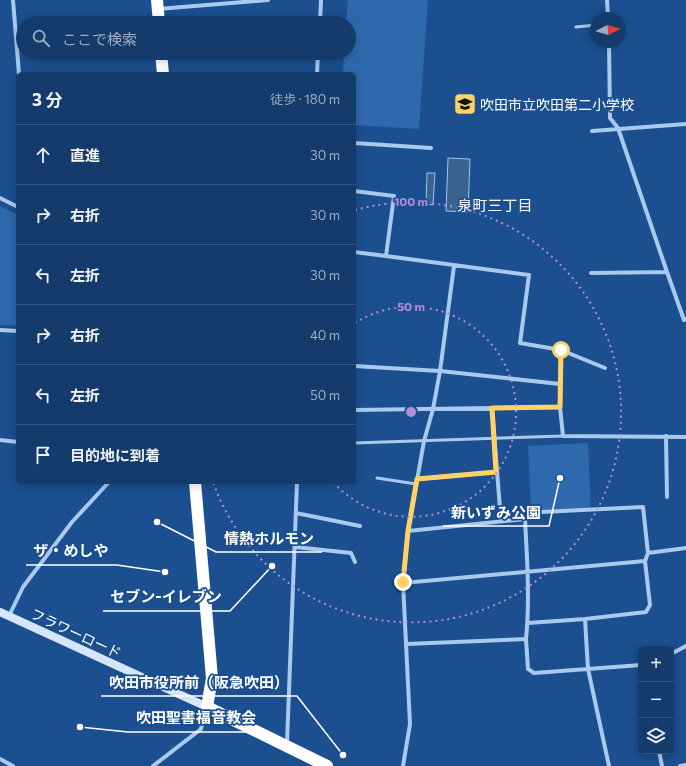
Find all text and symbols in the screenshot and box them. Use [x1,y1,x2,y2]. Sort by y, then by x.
north arrow [590,12,626,48]
search box [16,16,356,60]
icon: search [30,27,52,49]
text: ここで検索 [62,30,137,48]
text: 3 分 [32,89,62,110]
text: 徒歩 · 180 m [270,91,340,107]
school or university icon: 吹田市立吹田第二小学校 [452,91,478,117]
place label: 吹田市立吹田第二小学校 [480,96,634,113]
icon: ahead [32,144,54,166]
text: 直進 [70,146,100,164]
text: 30 m [310,147,340,163]
text: 100 m [394,194,428,208]
district label: 泉町三丁目 [457,196,533,214]
icon: right [32,204,54,226]
text: 右折 [70,206,100,224]
text: 30 m [310,207,340,223]
icon: left [32,264,54,286]
text: 左折 [70,266,100,284]
text: 30 m [310,267,340,283]
text: 50 m [397,299,425,313]
icon: right [32,324,54,346]
text: 右折 [70,326,100,344]
text: 40 m [310,327,340,343]
route start [552,341,570,359]
icon: left [32,384,54,406]
text: 左折 [70,386,100,404]
text: 50 m [310,387,340,403]
centre of rings [404,405,418,419]
icon: arrive [32,444,54,466]
text: 目的地に到着 [70,446,160,464]
callout: 新いずみ公園 [443,499,549,526]
text: 新いずみ公園 [451,503,541,521]
callout: 情熱ホルモン [216,525,322,552]
text: 情熱ホルモン [224,529,314,547]
callout: ザ・めしや [26,538,117,565]
text: ザ・めしや [34,541,108,559]
route end [394,573,412,591]
callout: セブン-イレブン [103,584,230,611]
text: セブン-イレブン [110,587,222,605]
street label: フラワーロード [28,605,124,661]
map controls [638,646,674,754]
button: + [638,646,674,682]
callout: 吹田市役所前（阪急吹田） [101,669,297,696]
text: 吹田市役所前（阪急吹田） [109,673,289,691]
button: − [638,682,674,718]
callout: 吹田聖書福音教会 [128,705,264,732]
text: 吹田聖書福音教会 [136,708,256,726]
button: layers [638,718,674,754]

